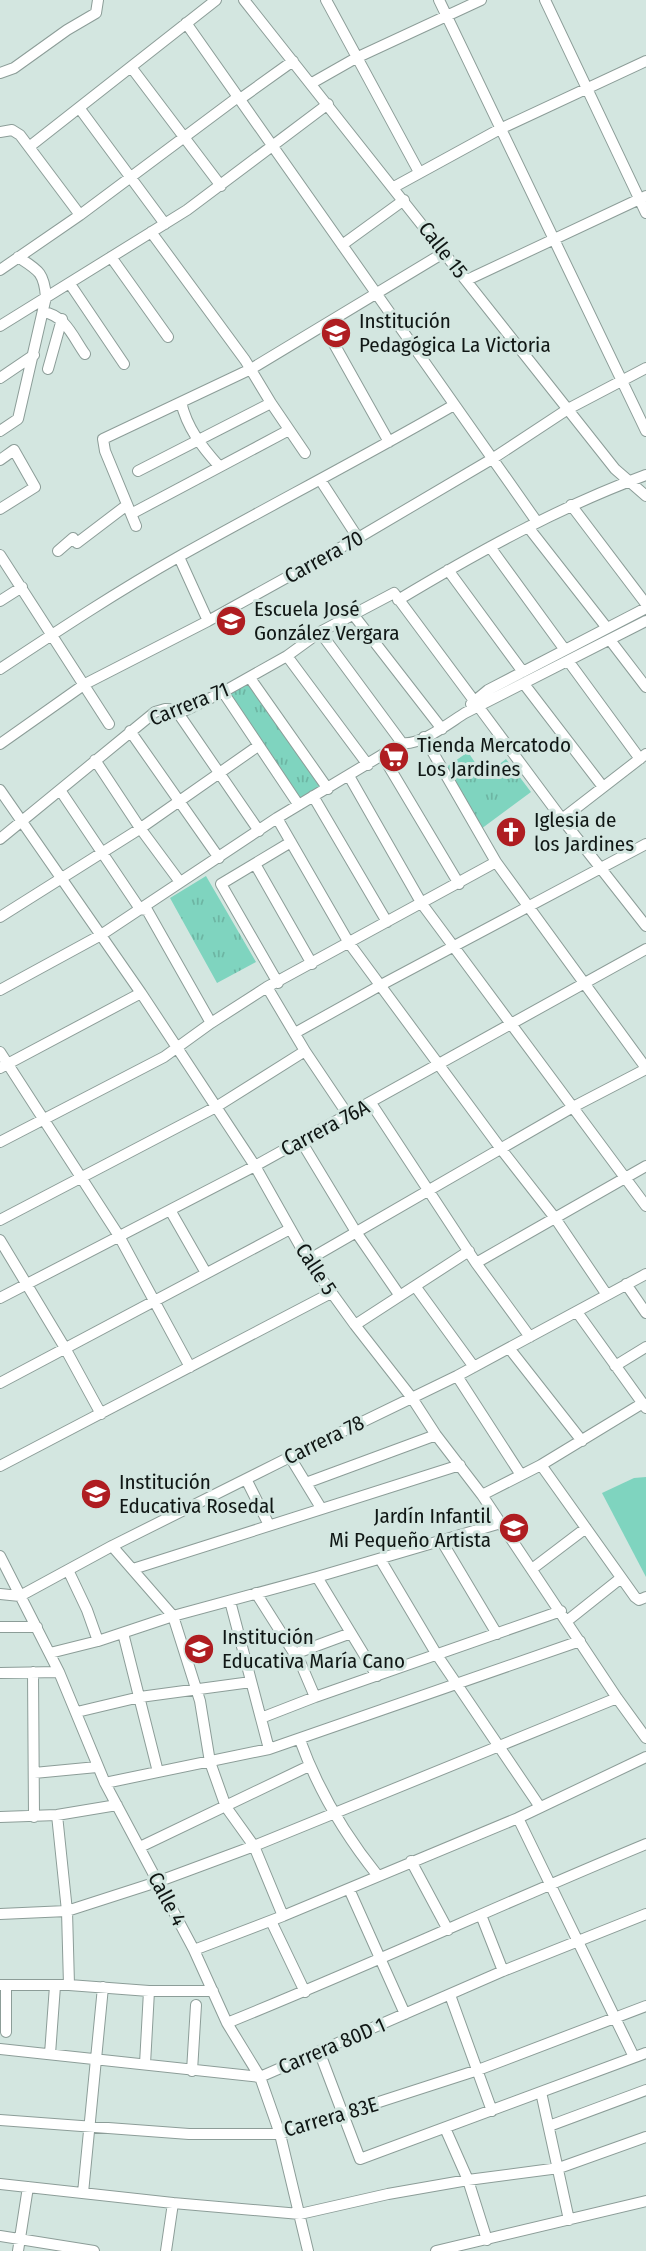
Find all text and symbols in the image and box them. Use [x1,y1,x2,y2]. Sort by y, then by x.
street label: Calle 15 [413,217,473,283]
place label: Institución Pedagógica La Victoria [359,308,551,358]
school or university icon: Institución Pedagógica La Victoria [319,316,353,350]
street label: Carrera 70 [280,525,368,589]
place label: Escuela José González Vergara [254,596,399,646]
school or university icon: Escuela José González Vergara [214,604,248,638]
street label: Carrera 71 [145,676,233,732]
place label: Tienda Mercatodo Los Jardines [417,732,571,782]
supermarket icon: Tienda Mercatodo Los Jardines [377,740,411,774]
place label: Iglesia de los Jardines [534,807,634,857]
church icon: Iglesia de los Jardines [494,815,528,849]
street label: Carrera 76A [276,1094,374,1162]
street label: Calle 5 [290,1238,342,1300]
street label: Carrera 78 [280,1410,368,1470]
place label: Institución Educativa Rosedal [119,1469,275,1519]
school or university icon: Institución Educativa Rosedal [79,1477,113,1511]
place label: Jardín Infantil Mi Pequeño Artista [329,1503,491,1553]
school or university icon: Jardín Infantil Mi Pequeño Artista [497,1511,531,1545]
place label: Institución Educativa María Cano [222,1624,405,1674]
school or university icon: Institución Educativa María Cano [182,1632,216,1666]
street label: Calle 4 [142,1868,192,1930]
street label: Carrera 80D 1 [275,2012,389,2080]
street label: Carrera 83E [281,2091,381,2143]

